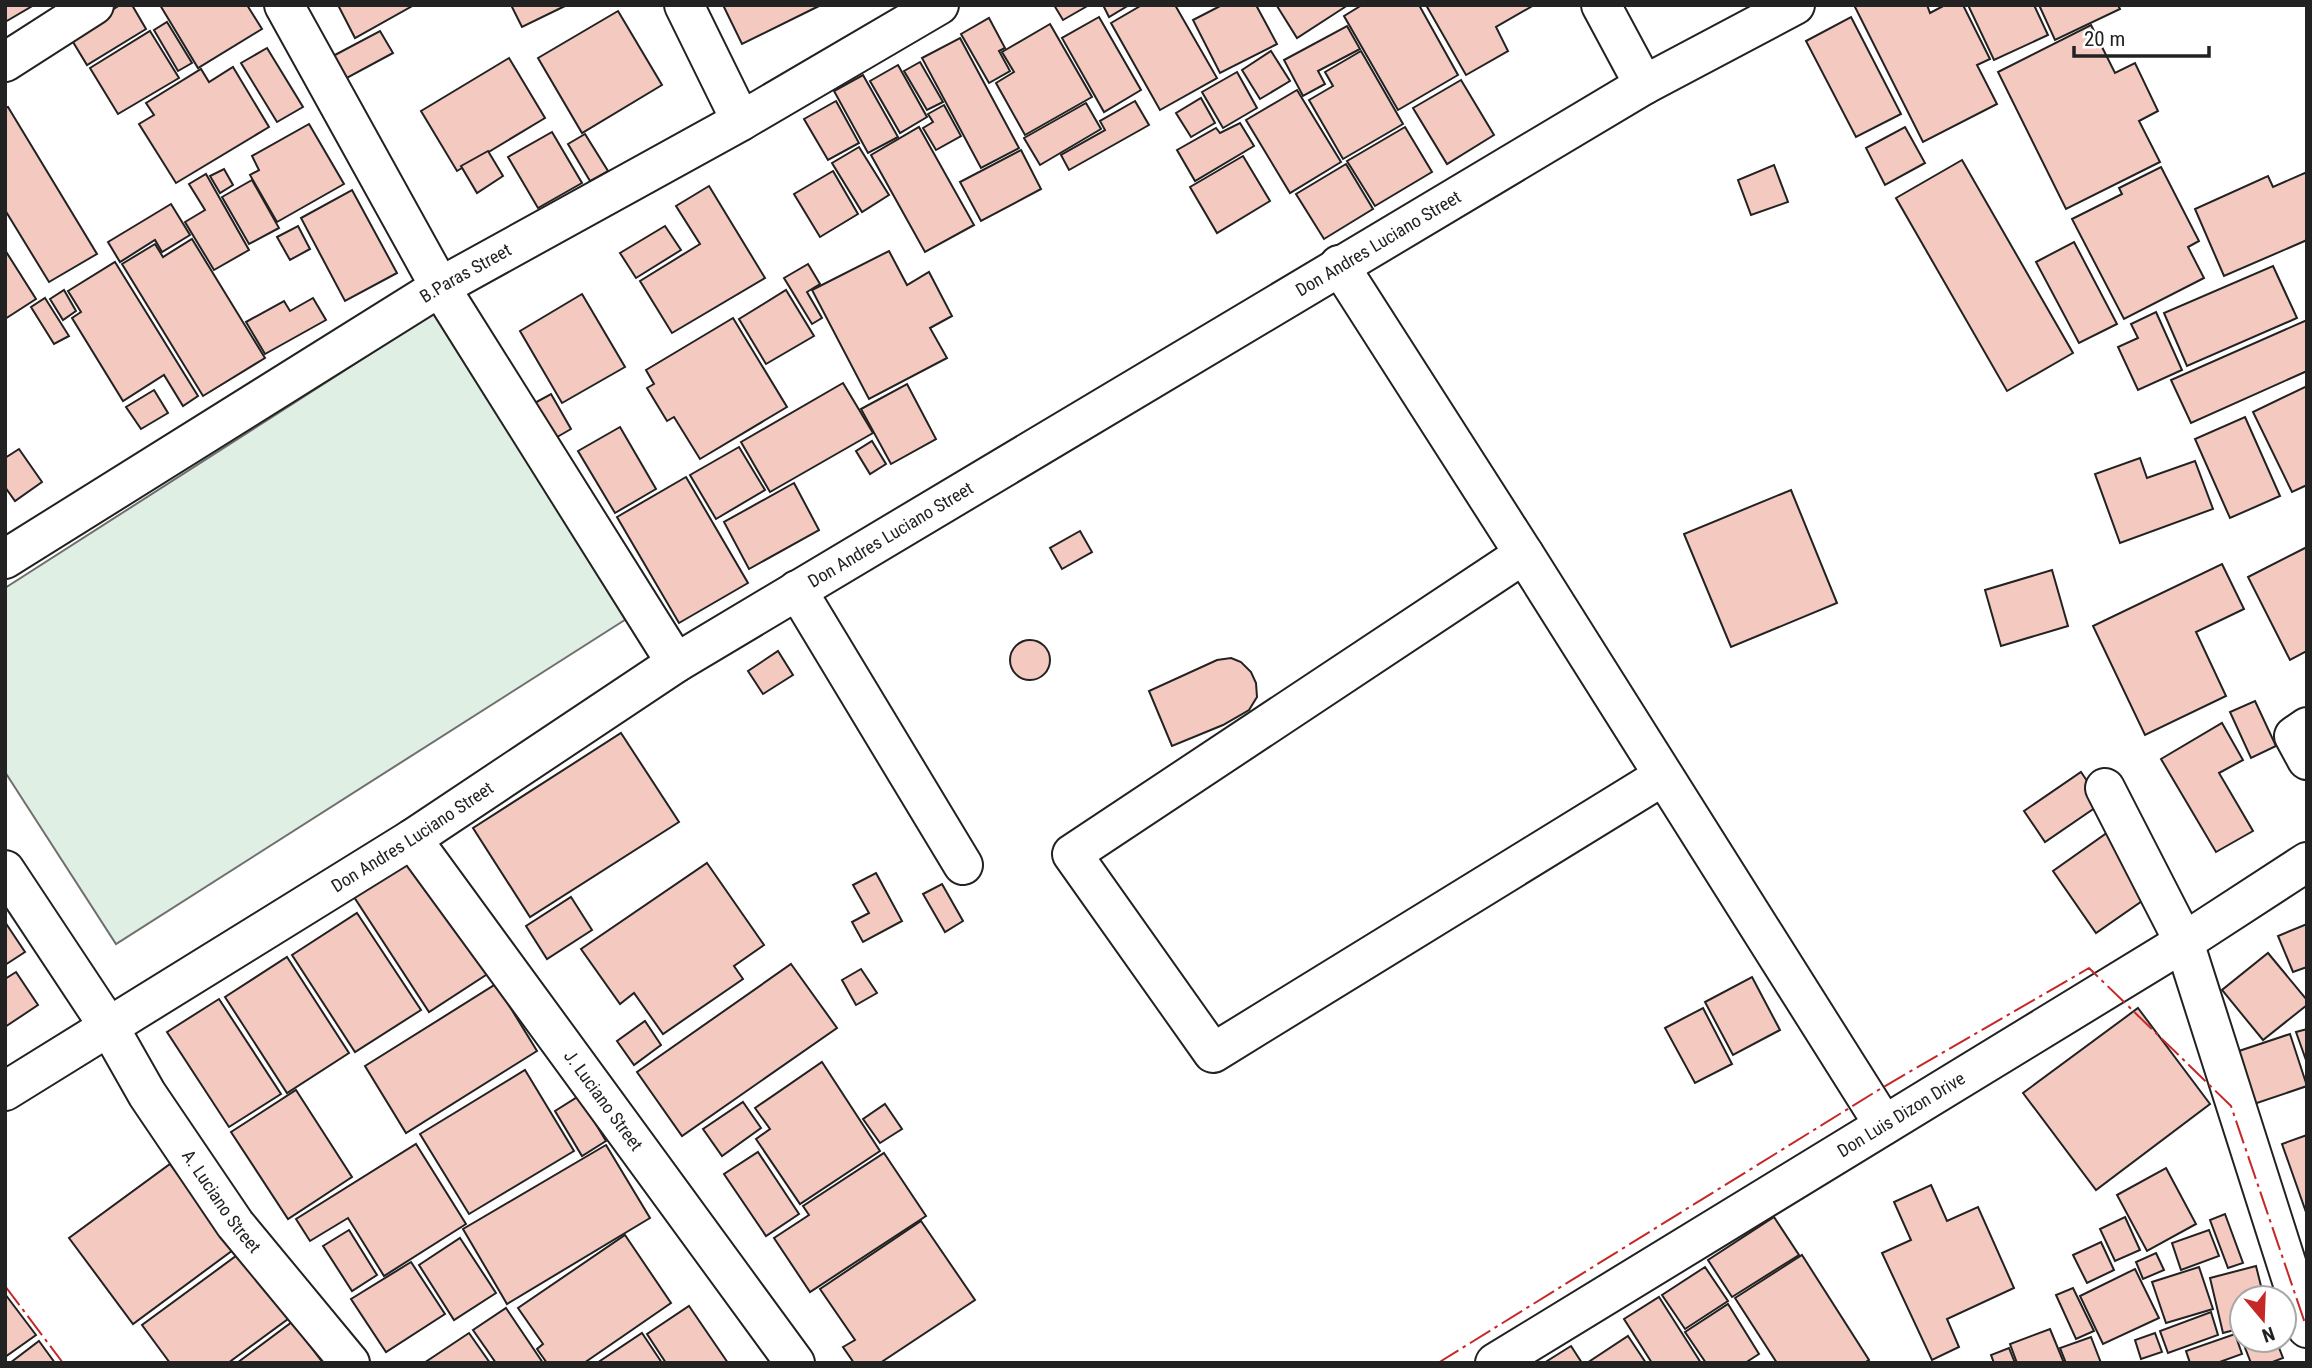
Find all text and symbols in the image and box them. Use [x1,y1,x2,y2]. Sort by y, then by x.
scale bar [2074,14,2209,58]
text: 20 m [2084,27,2125,51]
street label: Don Andres Luciano Street [1292,186,1464,301]
street label: B.Paras Street [416,239,515,307]
street label: Don Andres Luciano Street [804,477,977,592]
street label: Don Andres Luciano Street [327,777,497,896]
street label: J. Luciano Street [560,1046,647,1155]
street label: Don Luis Dizon Drive [1833,1067,1969,1161]
street label: A. Luciano Street [178,1146,265,1257]
north arrow [2228,1284,2298,1354]
text: N [2259,1322,2278,1347]

